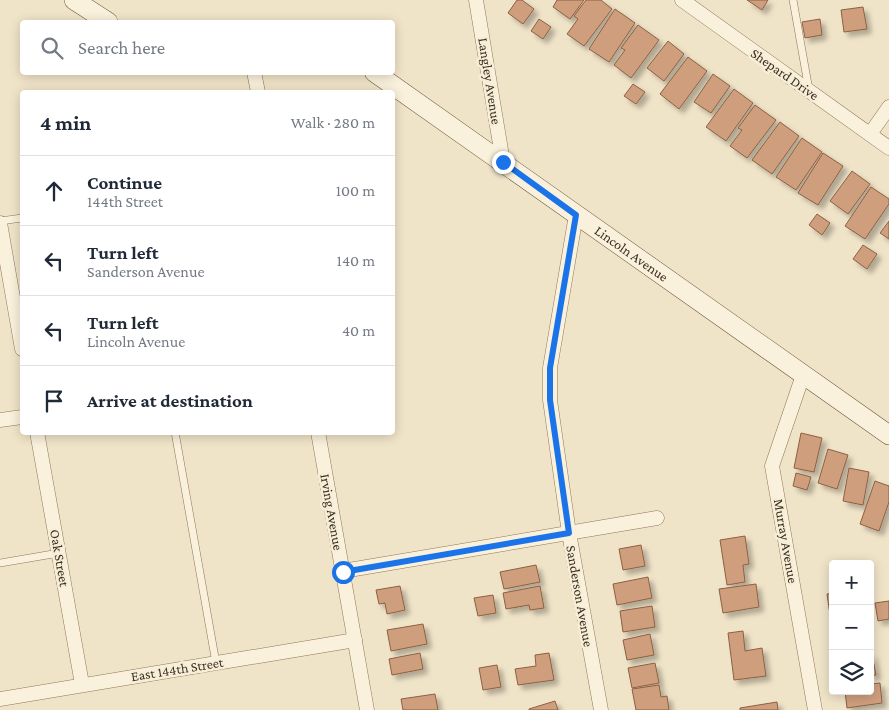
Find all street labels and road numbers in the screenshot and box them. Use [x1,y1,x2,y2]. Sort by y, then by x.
street label: Langley Avenue [475,36,505,126]
street label: Shepard Drive [748,45,822,103]
street label: Lincoln Avenue [592,222,671,285]
street label: Irving Avenue [317,472,347,552]
street label: Murray Avenue [771,498,801,584]
street label: Oak Street [47,528,73,588]
street label: Sanderson Avenue [563,544,597,648]
street label: East 144th Street [130,654,225,684]

